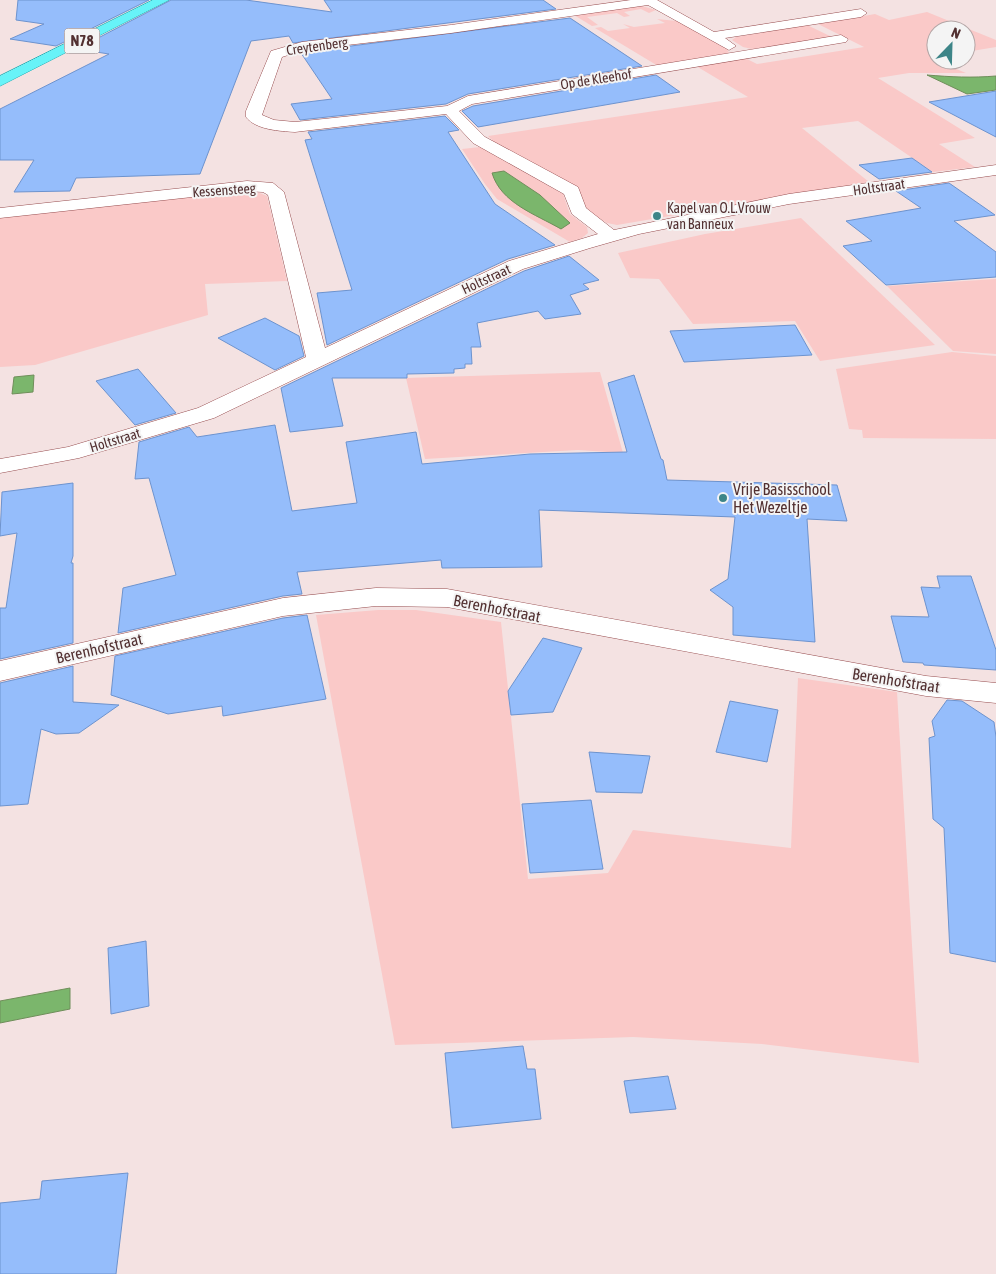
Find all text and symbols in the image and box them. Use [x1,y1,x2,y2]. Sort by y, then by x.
north arrow [926,20,976,70]
text: N [949,24,963,42]
road number: N78 [64,28,100,54]
street label: Creytenberg [285,34,349,58]
street label: Op de Kleehof [559,65,633,93]
street label: Holtstraat [852,175,906,199]
street label: Kessensteeg [192,180,256,200]
place label: Kapel van O.L.Vrouw van Banneux [667,200,771,232]
marker: Kapel van O.L.Vrouw van Banneux [651,210,663,222]
street label: Holtstraat [459,261,513,297]
street label: Holtstraat [88,425,142,455]
place label: Vrije Basisschool Het Wezeltje [733,480,832,517]
marker: Vrije Basisschool Het Wezeltje [717,492,729,504]
street label: Berenhofstraat [452,591,543,625]
street label: Berenhofstraat [54,629,144,667]
street label: Berenhofstraat [851,664,941,696]

